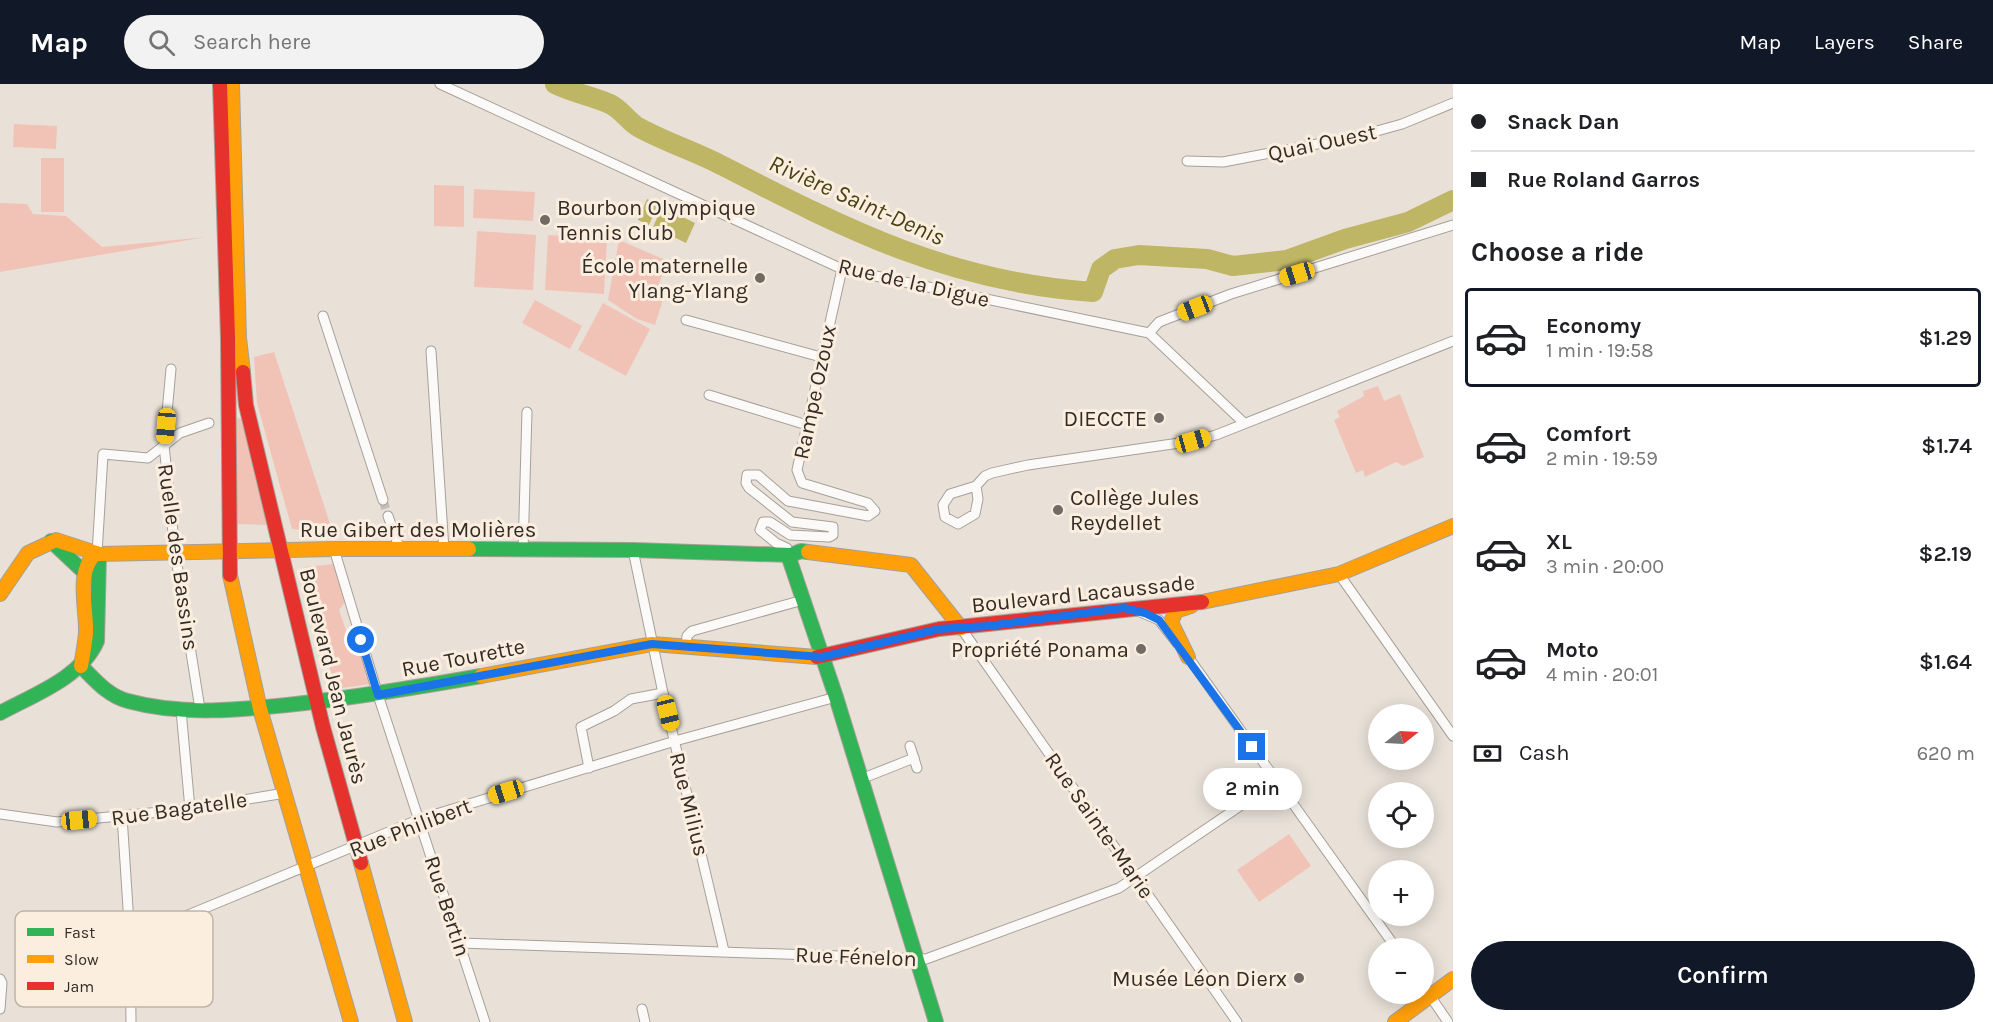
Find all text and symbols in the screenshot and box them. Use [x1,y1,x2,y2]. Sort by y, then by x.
search box [124,15,544,69]
text: Map [30,26,88,59]
icon: search [145,26,178,59]
text: Search here [193,29,311,55]
text: Map [1739,30,1781,54]
text: Layers [1814,30,1875,54]
text: Share [1908,30,1963,54]
text: Snack Dan [1507,109,1620,135]
street label: Quai Ouest [1266,119,1379,167]
water label: Rivière Saint-Denis [765,149,949,251]
text: Rue Roland Garros [1507,167,1700,193]
place label: Bourbon Olympique Tennis Club [557,195,756,246]
marker: Bourbon Olympique Tennis Club [538,213,552,227]
text: Choose a ride [1471,236,1644,268]
place label: École maternelle Ylang-Ylang [581,252,749,304]
street label: Rue de la Digue [836,253,992,313]
car [1277,260,1317,288]
marker: École maternelle Ylang-Ylang [753,271,767,285]
car [1175,293,1215,323]
icon: car [1474,311,1528,365]
text: Economy [1546,313,1641,339]
street label: Rampe Ozoux [788,323,842,462]
text: $1.29 [1919,325,1972,351]
text: 1 min · 19:58 [1546,339,1654,362]
place label: DIECCTE [1064,406,1147,432]
car [155,407,177,445]
marker: DIECCTE [1152,411,1166,425]
icon: car [1474,419,1528,473]
text: Comfort [1546,421,1631,447]
car [1173,427,1213,455]
text: $1.74 [1921,433,1972,459]
text: 2 min · 19:59 [1546,447,1658,470]
street label: Ruelle des Bassins [152,462,204,652]
place label: Collège Jules Reydellet [1070,485,1199,536]
marker: Collège Jules Reydellet [1051,503,1065,517]
street label: Rue Gibert des Molières [300,517,536,543]
icon: car [1474,527,1528,581]
text: XL [1546,529,1572,555]
text: $2.19 [1919,541,1972,567]
text: 3 min · 20:00 [1546,555,1664,578]
street label: Boulevard Jean Jaurès [294,566,372,787]
street label: Boulevard Lacaussade [970,569,1196,619]
route start [347,626,374,653]
street label: Rue Tourette [399,633,527,683]
icon: car [1474,635,1528,689]
place label: Propriété Ponama [951,637,1129,663]
text: Moto [1546,637,1599,663]
marker: Propriété Ponama [1134,642,1148,656]
text: $1.64 [1919,649,1972,675]
text: 4 min · 20:01 [1546,663,1658,686]
car [655,693,681,733]
north arrow [1368,704,1434,770]
map controls [1368,704,1434,1004]
route end [1238,733,1265,760]
icon: cash [1471,737,1504,770]
text: Cash [1519,740,1569,766]
text: 620 m [1917,742,1975,765]
street label: Rue Sainte-Marie [1039,748,1159,904]
street label: Rue Milius [664,750,714,859]
callout: 2 min [1202,768,1302,810]
text: 2 min [1225,777,1280,800]
car [486,778,526,806]
button: locate [1368,782,1434,848]
street label: Rue Bagatelle [110,787,249,831]
street label: Rue Philibert [346,793,475,863]
car [60,809,98,831]
street label: Rue Bertin [419,853,476,960]
button: + [1368,860,1434,926]
legend [15,911,213,1007]
text: Fast [64,923,95,942]
button: − [1368,938,1434,1004]
button: Confirm [1471,941,1975,1010]
street label: Rue Fénelon [795,942,917,972]
text: Slow [64,950,99,969]
place label: Musée Léon Dierx [1112,966,1287,992]
marker: Musée Léon Dierx [1292,971,1306,985]
text: Jam [64,977,94,996]

